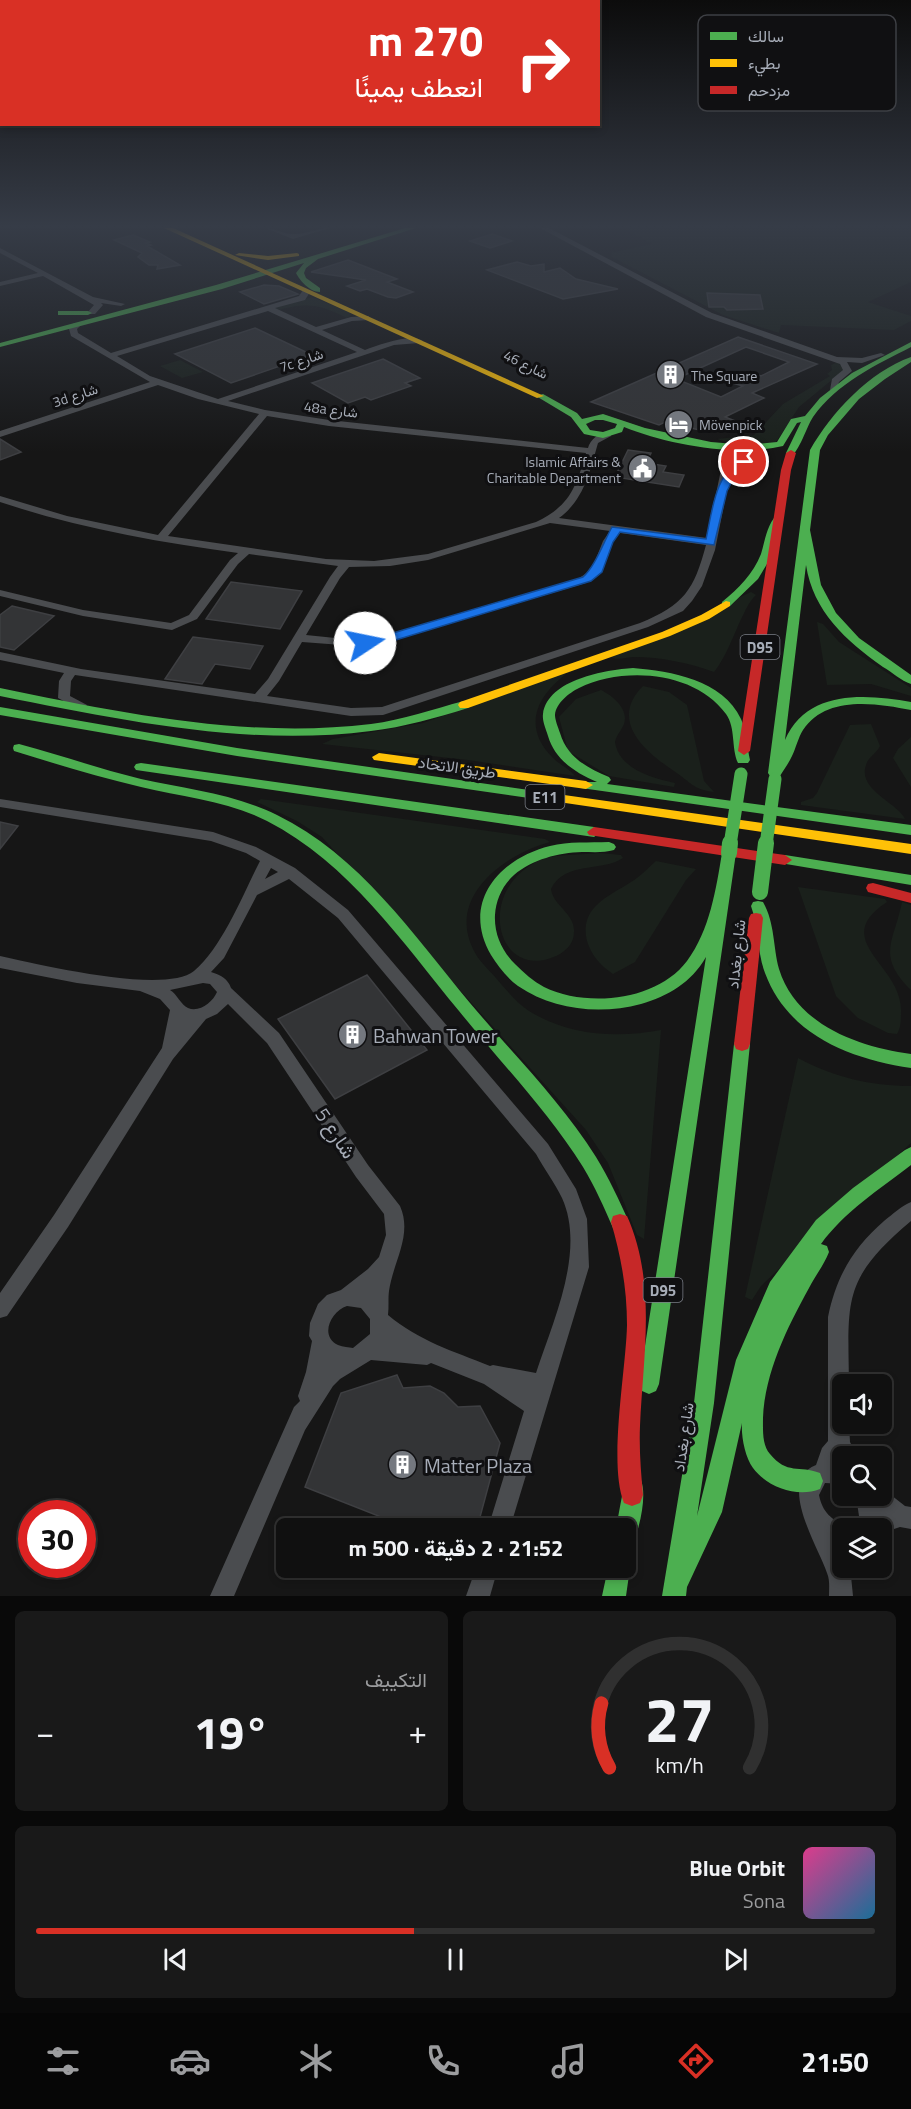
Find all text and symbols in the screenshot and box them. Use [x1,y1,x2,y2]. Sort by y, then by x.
text: 270 m [368,8,483,72]
legend [698,15,896,111]
icon: right [504,24,582,102]
text: سالك [748,24,784,48]
text: بطيء [748,51,780,77]
text: انعطف يمينًا [354,66,483,107]
text: مزدحم [748,78,790,102]
street label: 7c شارع [276,343,326,378]
street label: شارع 46 [500,344,552,385]
building icon: The Square [654,359,686,391]
place label: The Square [691,365,757,386]
street label: 3d شارع [50,378,101,413]
street label: 48a شارع [303,395,359,424]
hotel icon: Mövenpick [662,408,694,440]
place label: Mövenpick [699,414,763,435]
pin [718,436,769,487]
icon: arrive [727,445,760,478]
place label: Islamic Affairs & Charitable Department [487,451,621,488]
public building icon: Islamic Affairs & Charitable Department [626,453,658,485]
position arrow [333,611,397,675]
road number: D95 [740,635,780,659]
street label: طريق الاتحاد [417,750,497,784]
road number: E11 [526,785,564,809]
street label: شارع بغداد [720,918,752,990]
building icon: Bahwan Tower [336,1019,368,1051]
place label: Bahwan Tower [373,1020,498,1051]
street label: شارع 5 [308,1101,364,1165]
road number: D95 [644,1278,682,1302]
map controls [832,1374,892,1578]
button: sound [832,1374,892,1434]
street label: شارع بغداد [666,1401,700,1473]
button: search [832,1446,892,1506]
building icon: Matter Plaza [387,1449,419,1481]
place label: Matter Plaza [424,1450,532,1481]
speed limit sign: 30 [18,1500,96,1578]
button: layers [832,1518,892,1578]
text: 21:52 · 2 دقيقة · 500 m [349,1531,563,1565]
text: التكييف [365,1664,427,1695]
text: 27 [645,1671,714,1766]
text: 19° [194,1698,269,1766]
text: − [36,1707,54,1757]
text: + [409,1707,427,1757]
text: km/h [655,1749,704,1781]
text: Blue Orbit [689,1851,785,1885]
text: Sona [743,1885,785,1916]
icon: previous [159,1943,192,1976]
icon: pause [439,1943,472,1976]
icon: next [719,1943,752,1976]
icon: filters [42,2040,84,2082]
icon: car [169,2040,211,2082]
icon: climate [295,2040,337,2082]
icon: phone [422,2040,464,2082]
icon: music [548,2040,590,2082]
icon: directions [675,2040,717,2082]
text: 21:50 [801,2041,869,2082]

